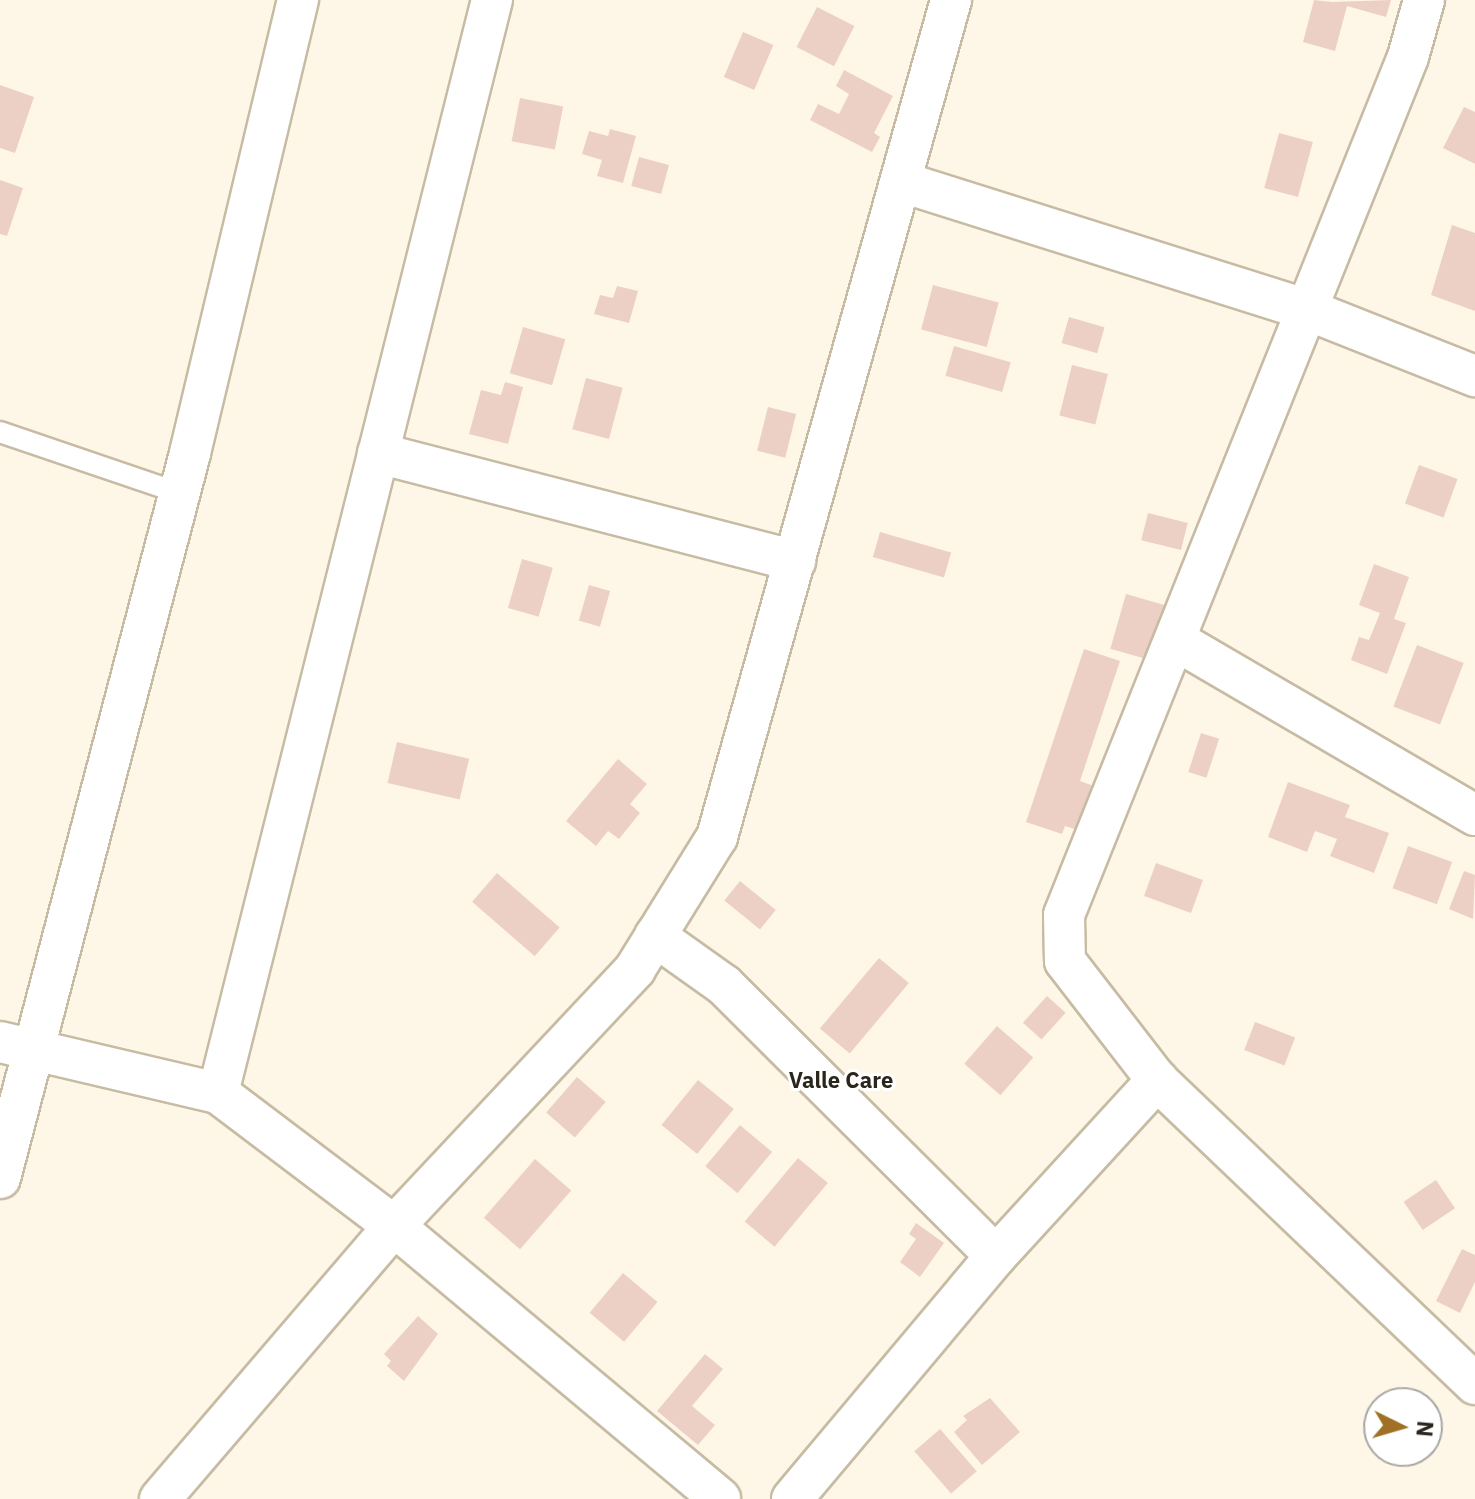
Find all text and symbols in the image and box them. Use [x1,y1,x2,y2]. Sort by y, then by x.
district label: Valle Care [789,1067,893,1093]
north arrow [1363,1387,1443,1467]
text: N [1410,1420,1441,1438]

